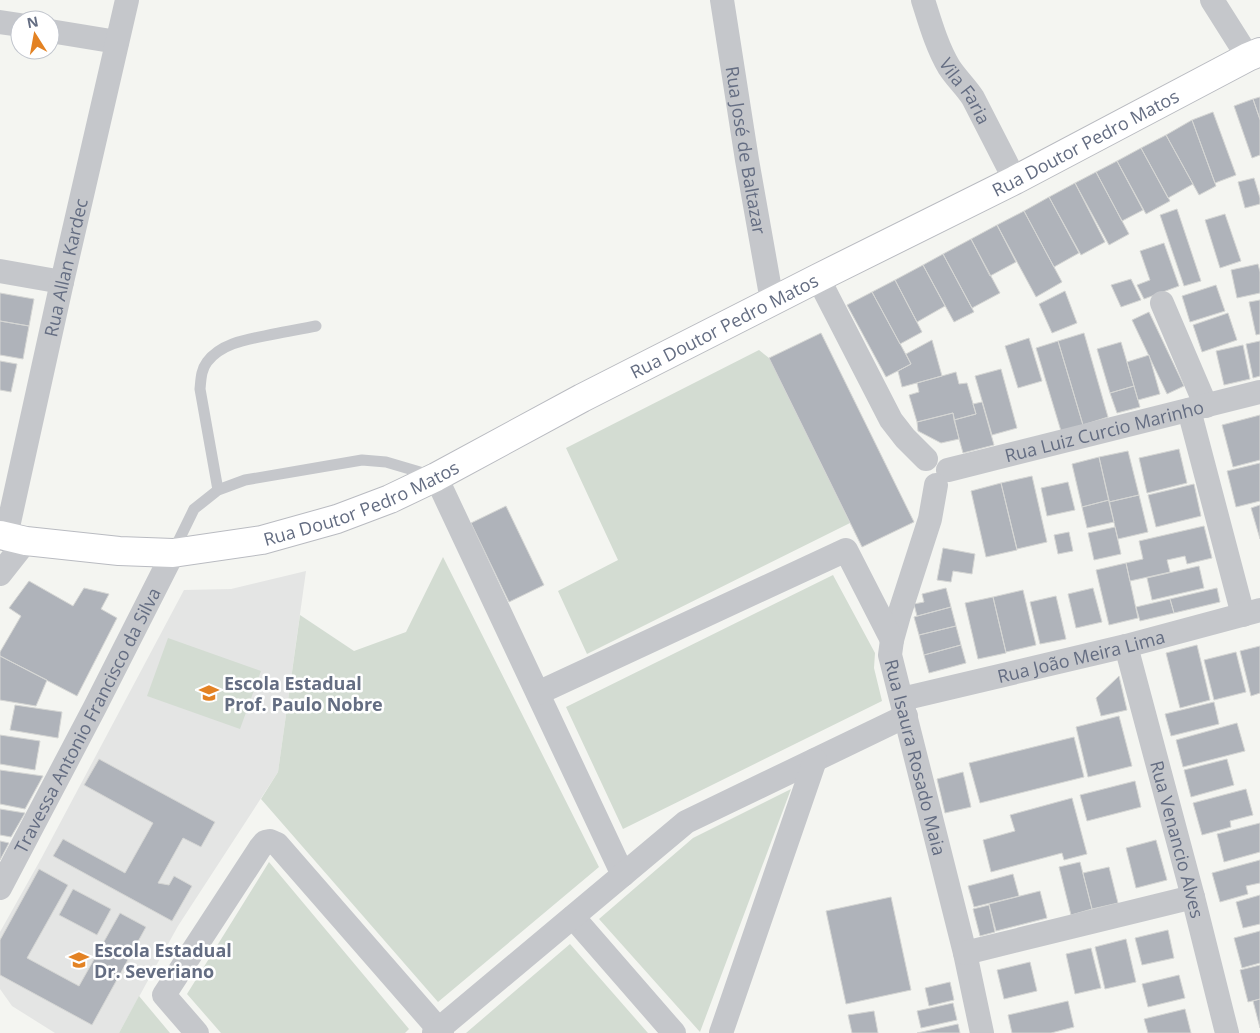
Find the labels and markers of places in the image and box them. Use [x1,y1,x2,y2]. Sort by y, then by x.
place label: Escola Estadual Prof. Paulo Nobre [224,671,383,716]
school or university icon: Escola Estadual Prof. Paulo Nobre [198,682,220,704]
place label: Escola Estadual Dr. Severiano [94,938,232,983]
school or university icon: Escola Estadual Dr. Severiano [68,949,90,971]

